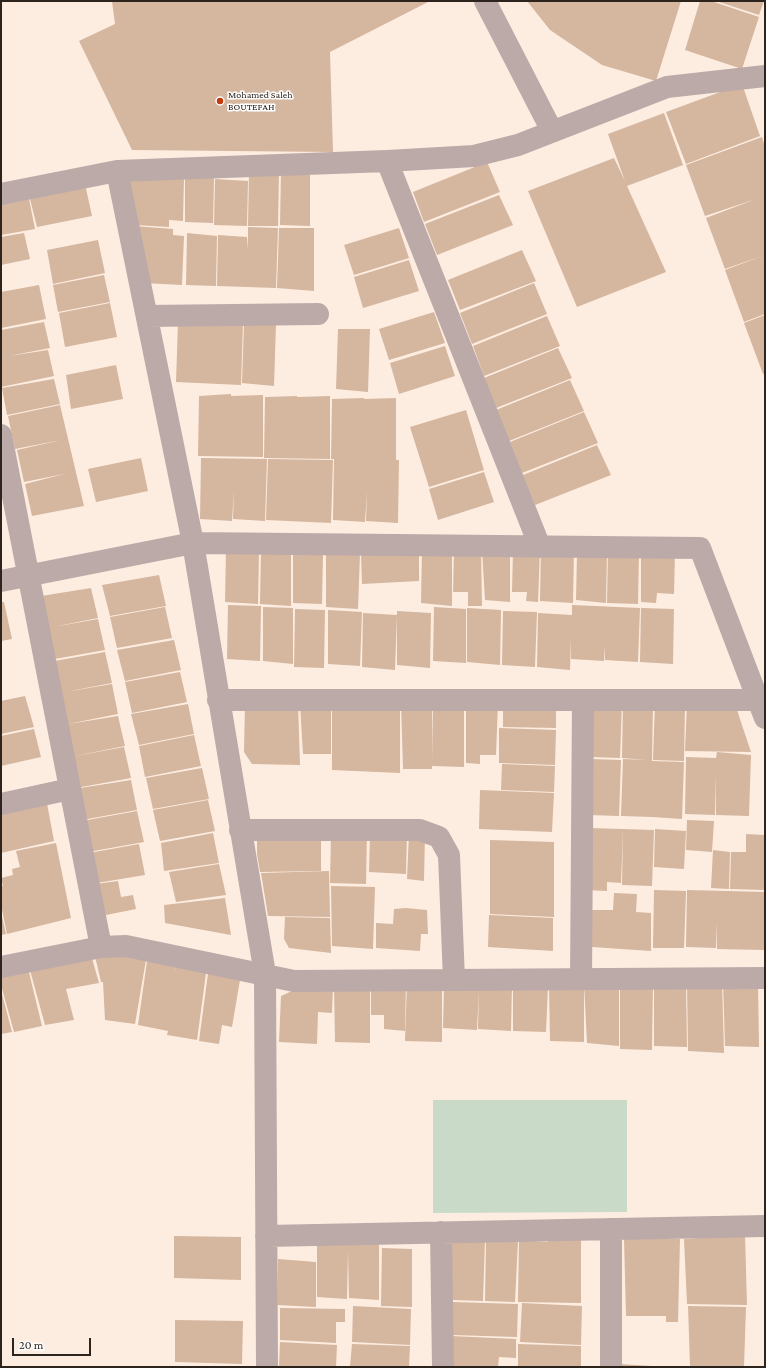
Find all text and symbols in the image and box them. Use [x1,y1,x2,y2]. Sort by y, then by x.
place label: Mohamed Saleh BOUTEFAH [228,89,293,112]
marker: Mohamed Saleh BOUTEFAH [215,96,225,106]
scale bar [14,1330,93,1356]
text: 20 m [19,1338,43,1352]

